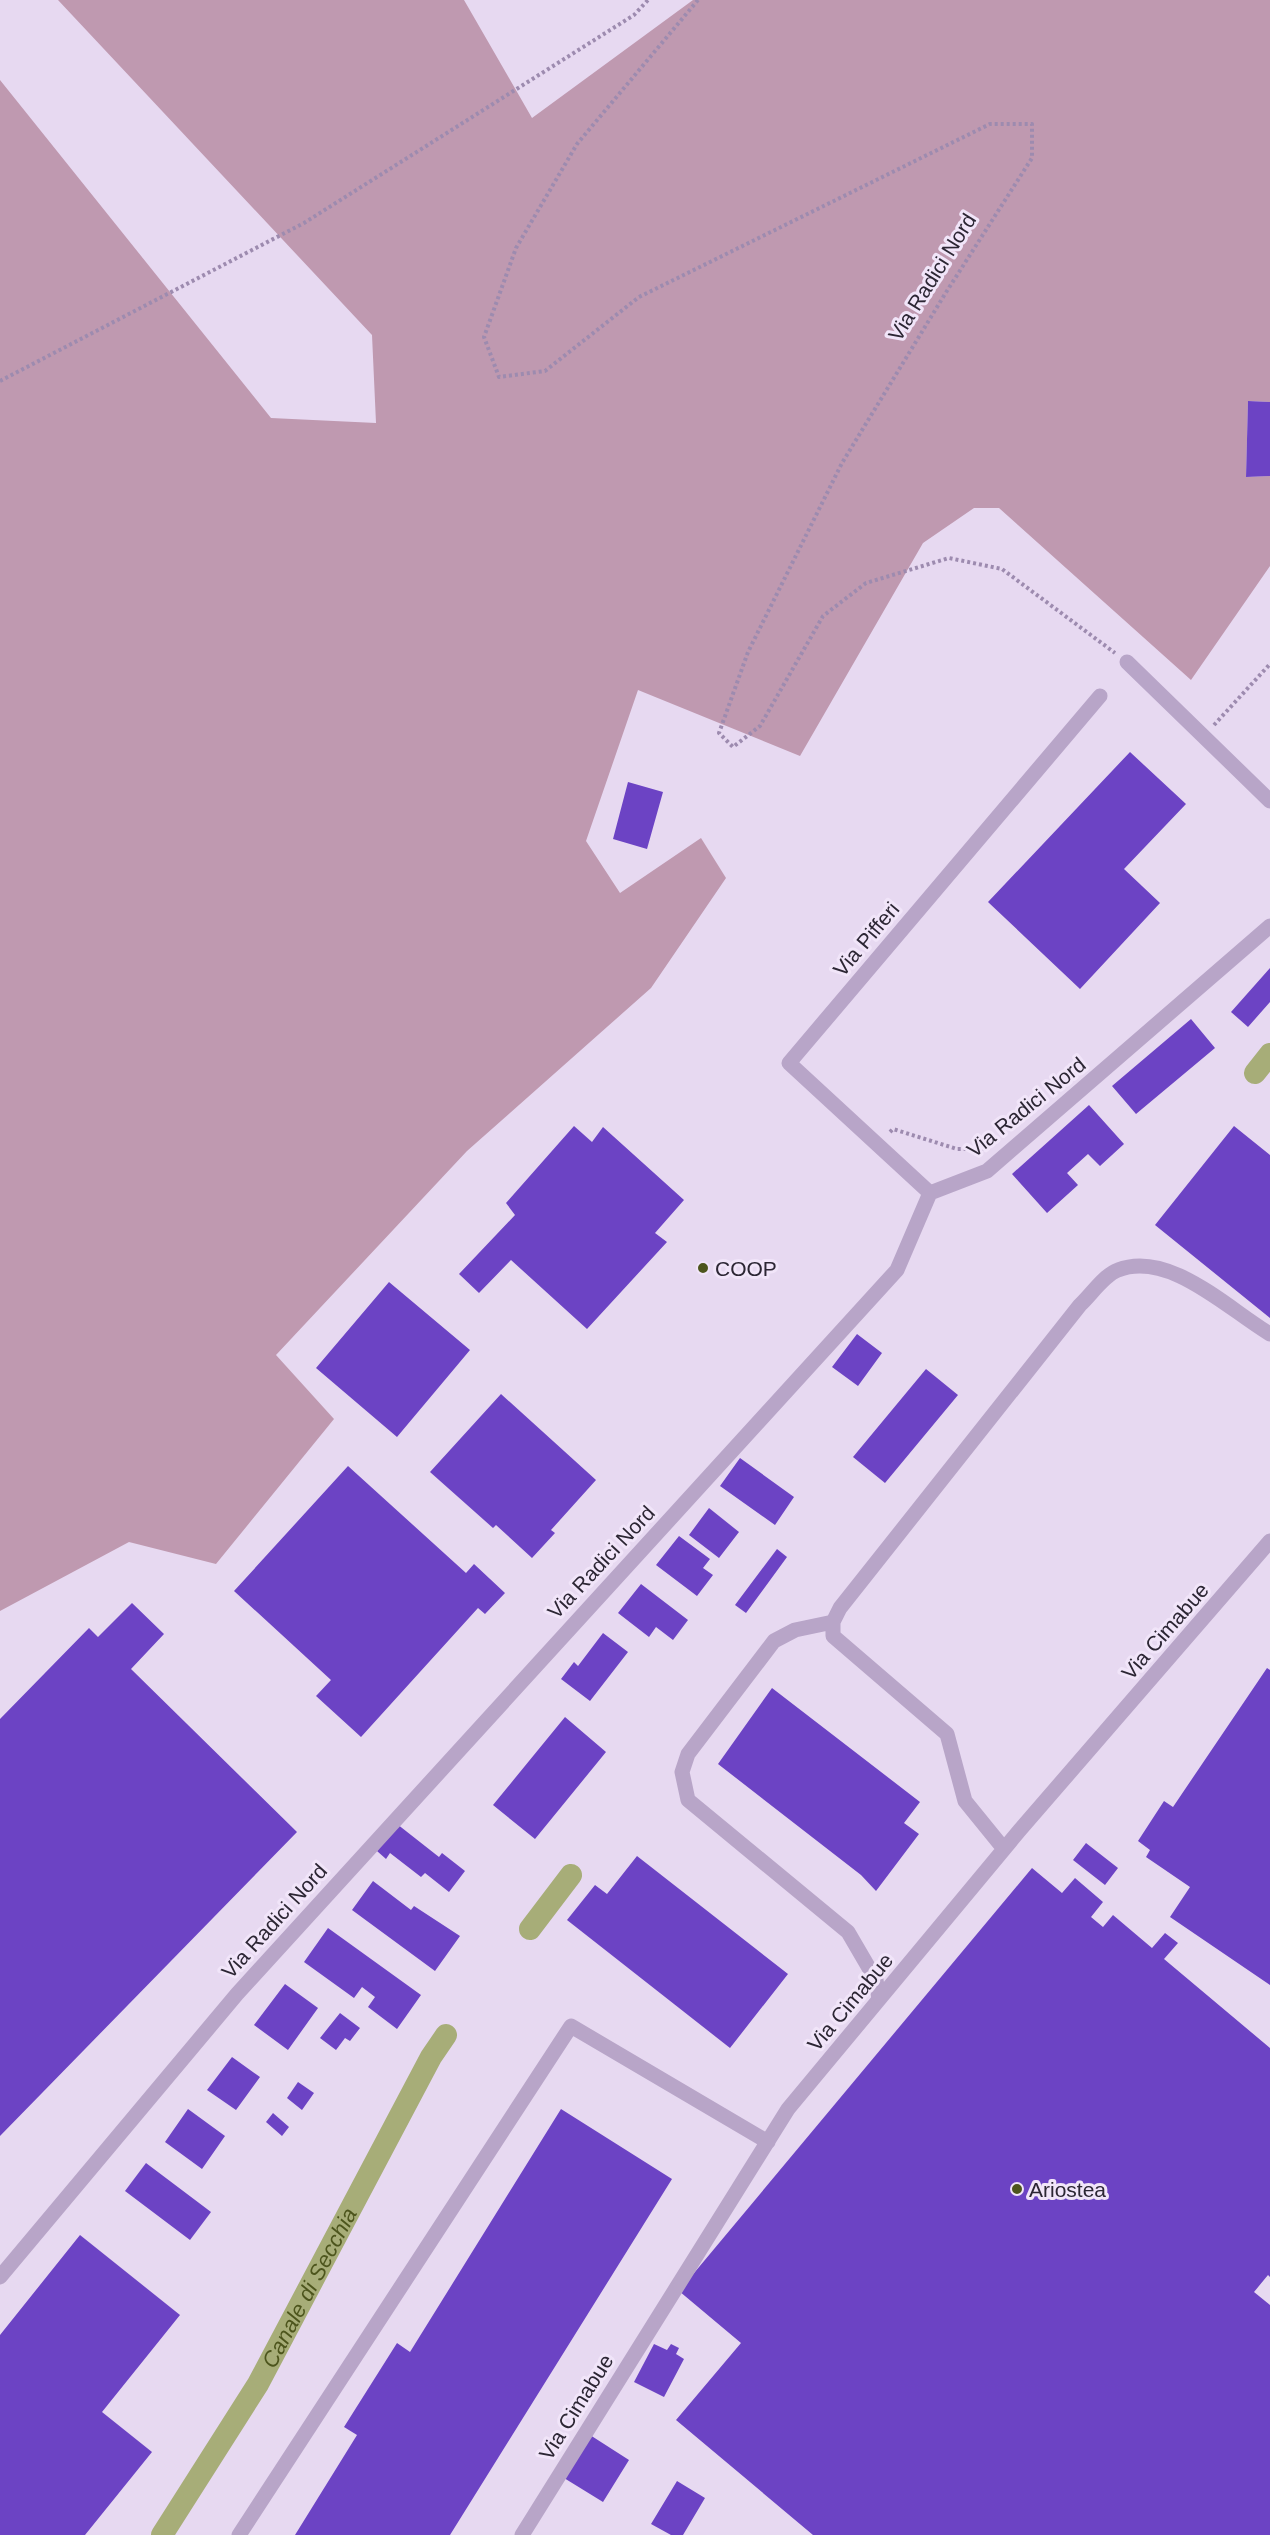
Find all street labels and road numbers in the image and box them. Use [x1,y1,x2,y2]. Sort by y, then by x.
street label: Via Radici Nord [884,209,980,345]
street label: Via Pifferi [829,897,903,981]
street label: Via Radici Nord [962,1052,1090,1162]
street label: Via Radici Nord [543,1501,659,1623]
street label: Via Cimabue [1117,1578,1213,1684]
street label: Via Radici Nord [217,1859,331,1983]
street label: Via Cimabue [803,1949,897,2055]
street label: Via Cimabue [534,2350,618,2464]

